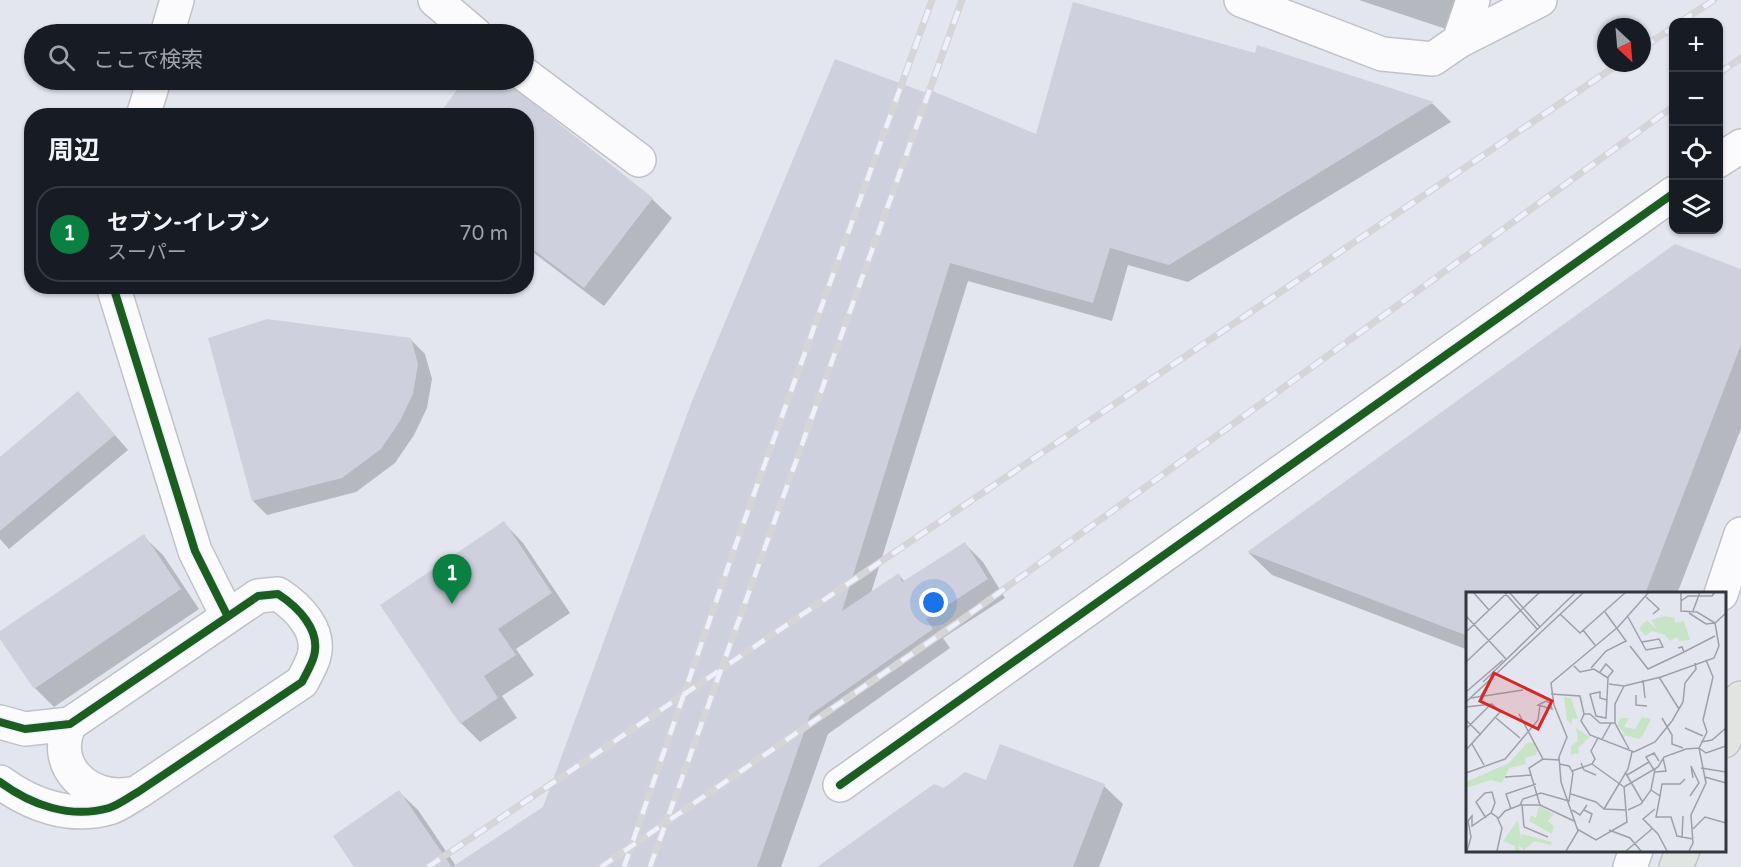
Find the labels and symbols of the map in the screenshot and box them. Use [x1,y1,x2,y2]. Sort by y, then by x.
north arrow [1597,18,1651,72]
pin: 1 [432,554,472,604]
your location [919,588,948,617]
inset map [1466,592,1726,852]

